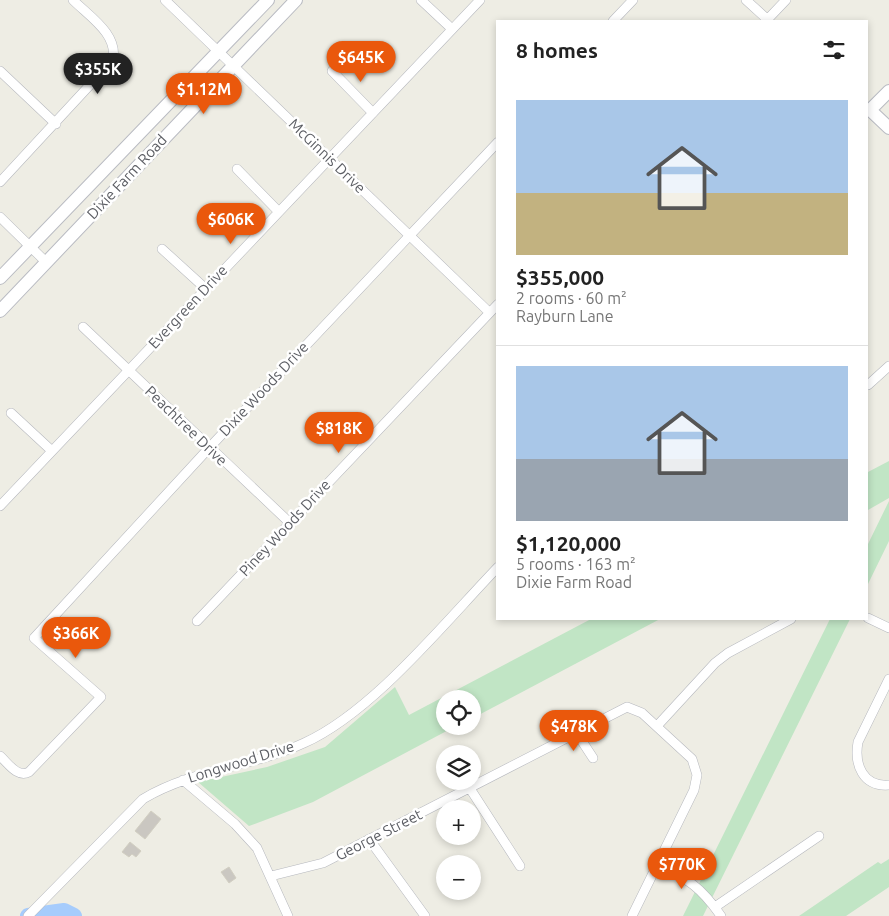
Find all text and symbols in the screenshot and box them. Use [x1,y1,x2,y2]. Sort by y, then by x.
icon: filters [820,36,848,64]
text: 8 homes [516,38,598,62]
pin: $645K [326,41,396,83]
text: $645K [338,48,384,66]
pin: $355K [63,52,133,95]
text: $355K [75,60,121,78]
pin: $1.12M [163,72,245,115]
text: $1.12M [177,80,231,98]
street label: McGinnis Drive [286,115,369,196]
street label: Dixie Farm Road [83,131,170,222]
icon: home [637,133,727,223]
pin: $606K [196,202,266,245]
text: $606K [208,210,254,228]
street label: Evergreen Drive [145,261,231,352]
text: $355,000 [516,265,604,289]
text: 2 rooms · 60 m² [516,289,627,307]
text: Rayburn Lane [516,307,614,325]
street label: Dixie Woods Drive [216,338,312,439]
street label: Peachtree Drive [142,382,231,469]
icon: home [637,398,727,488]
pin: $818K [304,412,374,454]
text: $818K [316,419,362,437]
street label: Piney Woods Drive [236,476,334,579]
text: $1,120,000 [516,531,621,555]
text: 5 rooms · 163 m² [516,555,636,573]
text: Dixie Farm Road [516,573,632,591]
pin: $366K [41,616,111,659]
text: $366K [53,624,99,642]
map controls [436,690,481,900]
button: locate [436,690,481,735]
pin: $478K [539,710,609,752]
text: $478K [551,717,597,735]
street label: Longwood Drive [186,737,296,786]
button: layers [436,745,481,790]
button: + [436,800,481,845]
street label: George Street [333,805,425,864]
pin: $770K [647,848,717,890]
button: − [436,855,481,900]
text: $770K [659,855,705,873]

